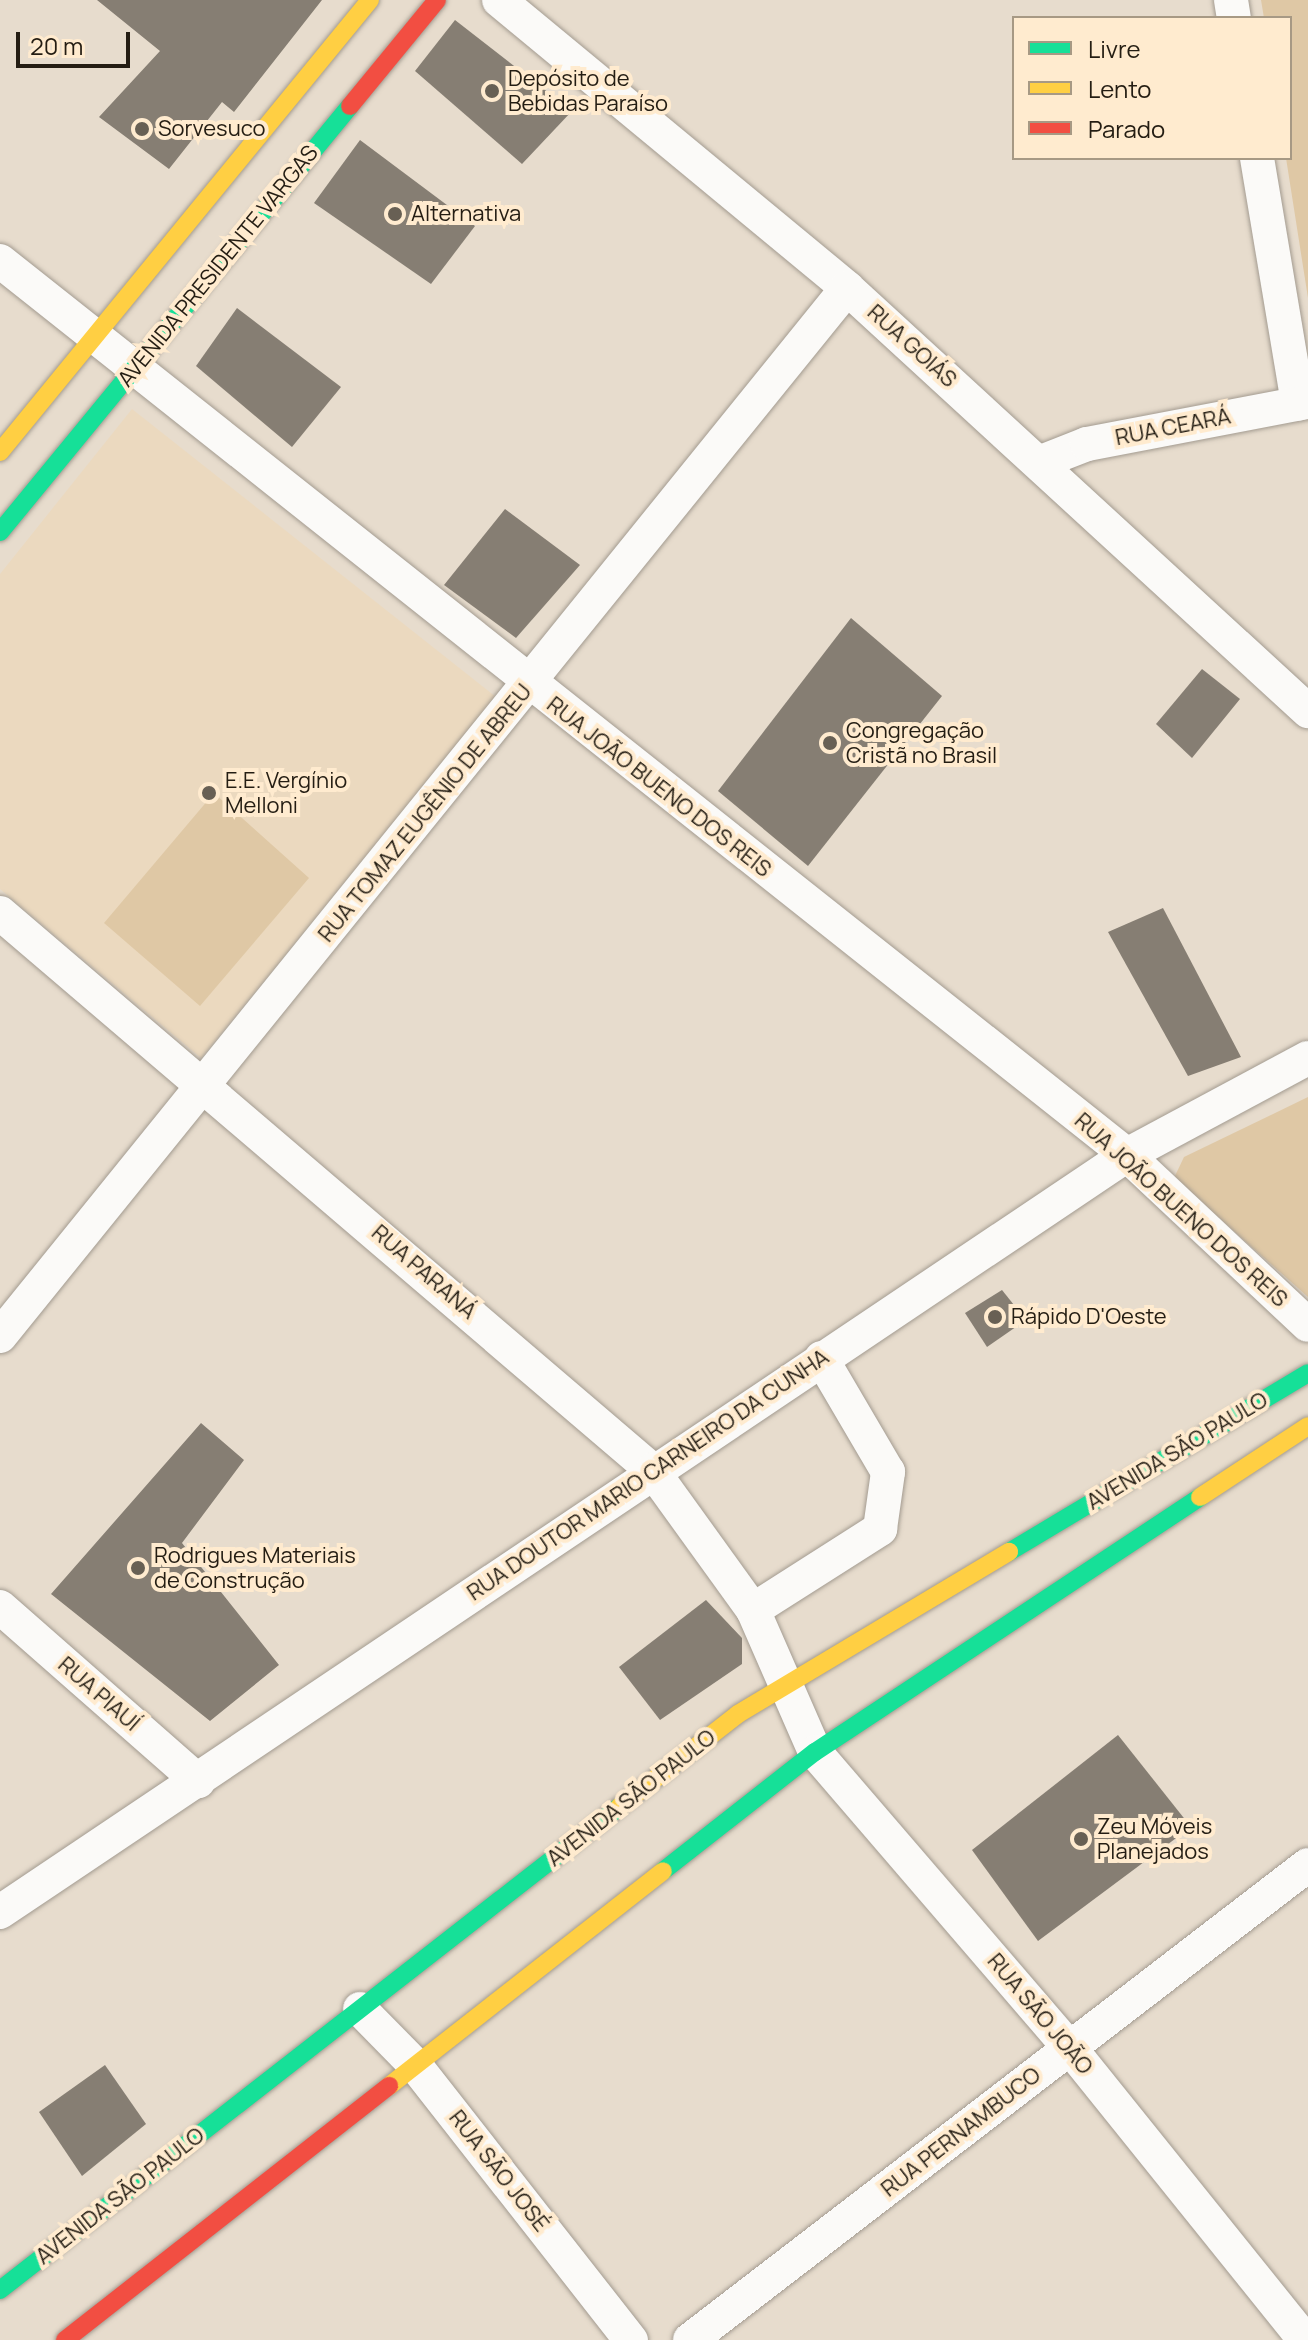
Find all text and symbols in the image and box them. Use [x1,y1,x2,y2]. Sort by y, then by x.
scale bar [20,16,134,66]
legend [1012,16,1292,160]
text: 20 m [30,29,83,62]
text: Livre [1088,32,1141,65]
place label: Depósito de Bebidas Paraíso [508,65,668,116]
text: Lento [1088,72,1152,105]
marker: Depósito de Bebidas Paraíso [483,82,501,100]
text: Parado [1088,112,1165,145]
place label: Sorvesuco [158,116,266,142]
marker: Sorvesuco [133,120,151,138]
street label: AVENIDA PRESIDENTE VARGAS [112,140,324,392]
place label: Alternativa [411,201,521,227]
marker: Alternativa [386,205,404,223]
street label: RUA GOIÁS [862,299,962,393]
street label: RUA CEARÁ [1113,403,1233,451]
street label: RUA TOMAZ EUGÊNIO DE ABREU [313,679,537,947]
street label: RUA JOÃO BUENO DOS REIS [542,691,776,883]
place label: Congregação Cristã no Brasil [846,717,997,768]
marker: Congregação Cristã no Brasil [821,734,839,752]
place label: E.E. Vergínio Melloni [225,767,347,818]
marker: E.E. Vergínio Melloni [200,784,218,802]
street label: RUA JOÃO BUENO DOS REIS [1069,1107,1293,1313]
street label: RUA PARANÁ [366,1219,482,1325]
place label: Rápido D'Oeste [1011,1304,1167,1330]
marker: Rápido D'Oeste [986,1308,1004,1326]
street label: RUA DOUTOR MARIO CARNEIRO DA CUNHA [462,1344,834,1606]
street label: AVENIDA SÃO PAULO [1082,1387,1272,1515]
place label: Rodrigues Materiais de Construção [154,1542,356,1594]
marker: Rodrigues Materiais de Construção [129,1559,147,1577]
street label: RUA PIAUÍ [53,1651,145,1737]
street label: AVENIDA SÃO PAULO [542,1724,720,1872]
place label: Zeu Móveis Planejados [1097,1813,1212,1864]
marker: Zeu Móveis Planejados [1072,1830,1090,1848]
street label: RUA SÃO JOÃO [982,1948,1098,2080]
street label: RUA PERNAMBUCO [876,2062,1046,2202]
street label: RUA SÃO JOSÉ [443,2105,555,2237]
street label: AVENIDA SÃO PAULO [31,2122,209,2270]

